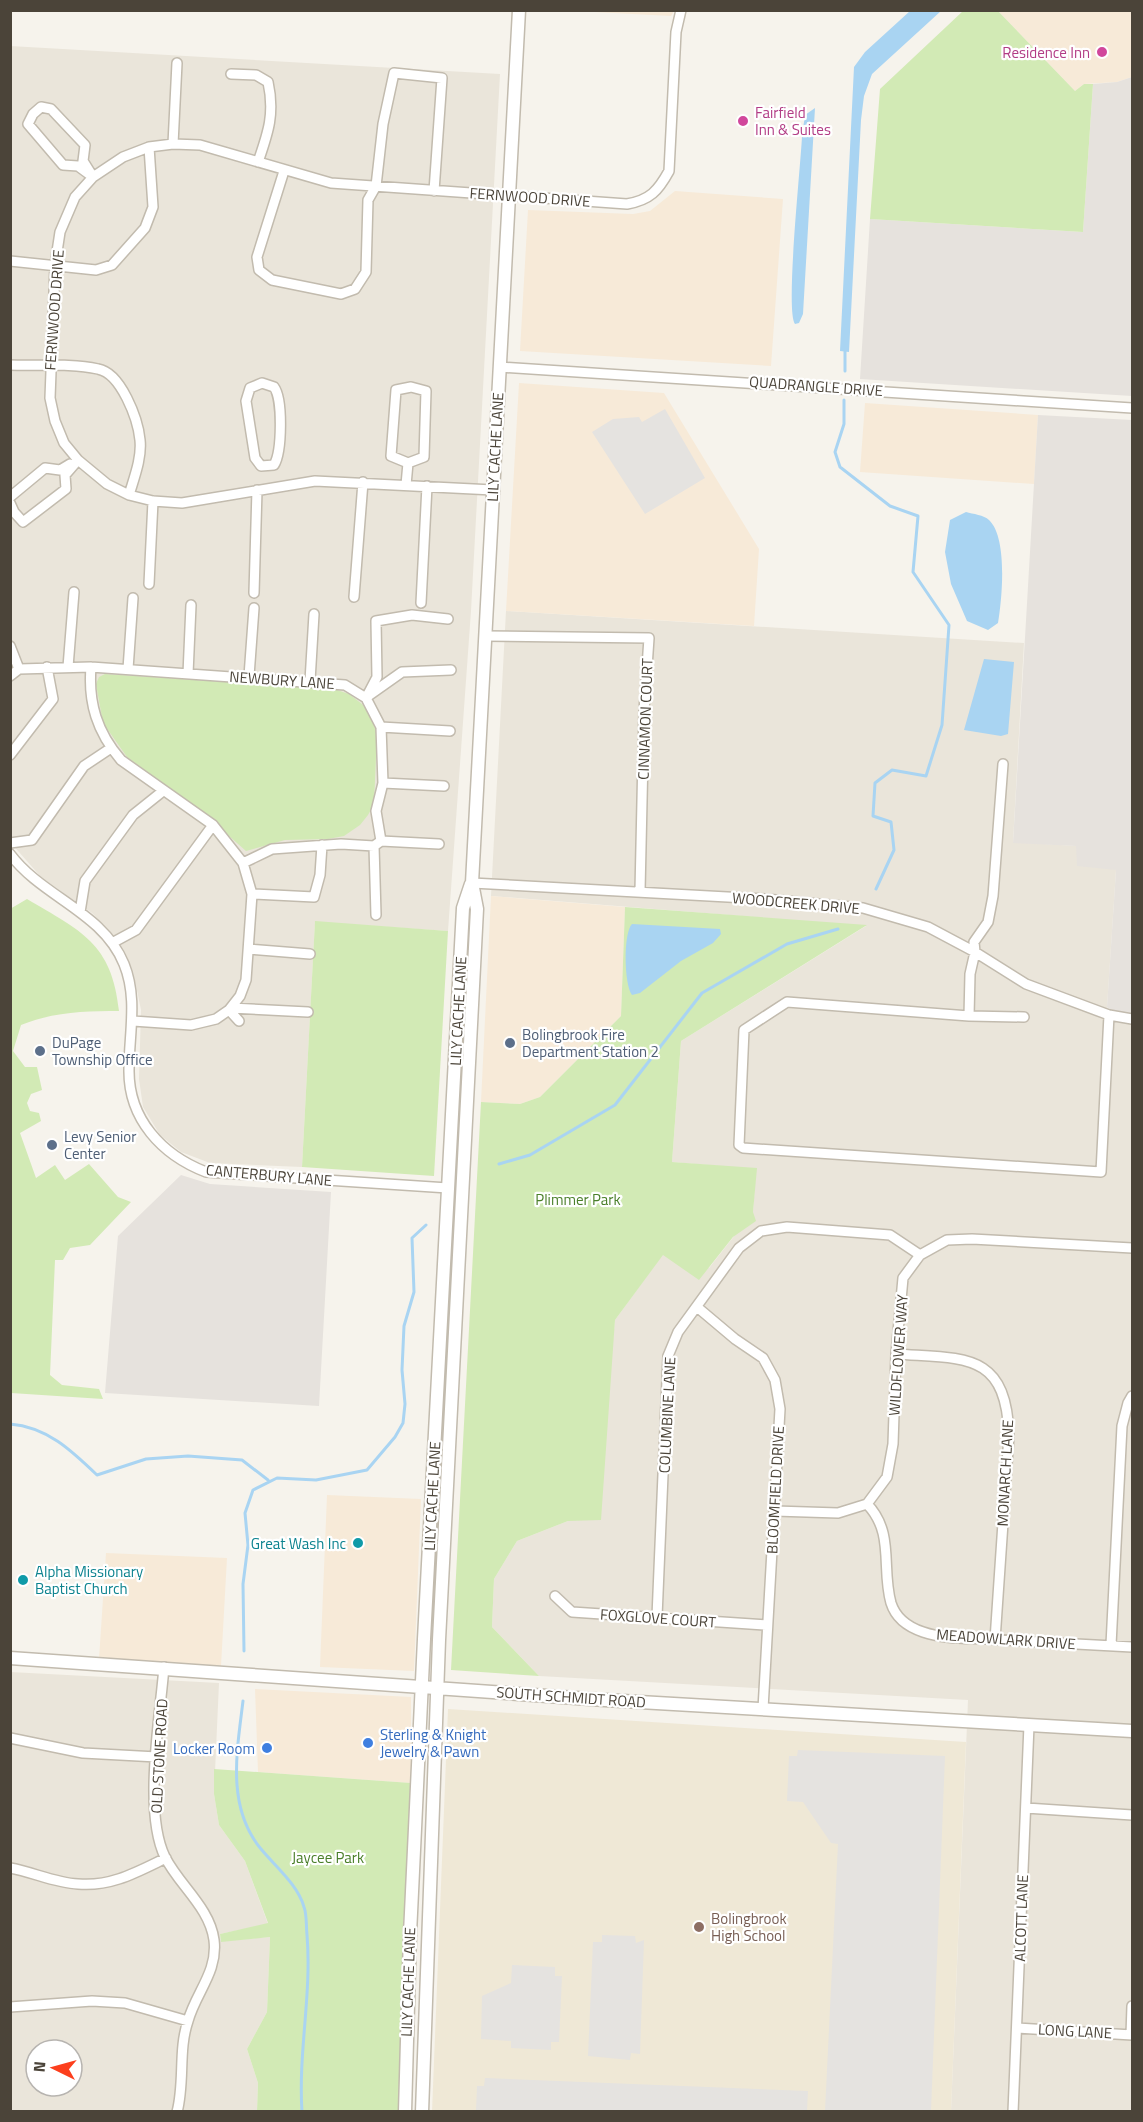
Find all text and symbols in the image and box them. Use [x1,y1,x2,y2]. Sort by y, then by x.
place label: Residence Inn [1002,41,1090,64]
marker: Residence Inn [1095,45,1109,59]
place label: Fairfield Inn & Suites [755,101,831,141]
marker: Fairfield Inn & Suites [736,114,750,128]
street label: FERNWOOD DRIVE [469,181,591,213]
street label: FERNWOOD DRIVE [38,249,70,371]
street label: QUADRANGLE DRIVE [748,370,884,402]
street label: LILY CACHE LANE [481,392,509,502]
street label: CINNAMON COURT [631,658,659,780]
street label: NEWBURY LANE [229,665,335,695]
street label: WOODCREEK DRIVE [731,886,861,920]
street label: LILY CACHE LANE [444,956,472,1066]
place label: Bolingbrook Fire Department Station 2 [522,1023,659,1063]
place label: DuPage Township Office [52,1031,153,1071]
marker: Bolingbrook Fire Department Station 2 [503,1036,517,1050]
marker: DuPage Township Office [33,1044,47,1058]
place label: Levy Senior Center [64,1125,136,1165]
marker: Levy Senior Center [45,1138,59,1152]
street label: CANTERBURY LANE [205,1158,333,1192]
park label: Plimmer Park [535,1188,621,1211]
street label: WILDFLOWER WAY [882,1293,914,1417]
street label: COLUMBINE LANE [652,1356,682,1474]
street label: MONARCH LANE [991,1419,1019,1527]
street label: BLOOMFIELD DRIVE [760,1425,790,1555]
street label: LILY CACHE LANE [418,1441,446,1551]
place label: Great Wash Inc [251,1532,346,1555]
marker: Great Wash Inc [351,1536,365,1550]
place label: Alpha Missionary Baptist Church [35,1560,143,1600]
marker: Alpha Missionary Baptist Church [16,1573,30,1587]
street label: FOXGLOVE COURT [599,1602,717,1634]
street label: MEADOWLARK DRIVE [936,1623,1076,1655]
street label: SOUTH SCHMIDT ROAD [495,1680,647,1714]
street label: OLD STONE ROAD [145,1698,173,1814]
place label: Sterling & Knight Jewelry & Pawn [380,1723,487,1763]
marker: Sterling & Knight Jewelry & Pawn [361,1736,375,1750]
place label: Locker Room [173,1737,255,1760]
marker: Locker Room [260,1741,274,1755]
park label: Jaycee Park [292,1846,364,1869]
street label: ALCOTT LANE [1008,1874,1034,1962]
place label: Bolingbrook High School [711,1907,787,1947]
marker: Bolingbrook High School [692,1920,706,1934]
street label: LILY CACHE LANE [395,1927,421,2037]
street label: LONG LANE [1037,2018,1113,2044]
north arrow [24,2038,84,2098]
text: N [27,2060,51,2073]

